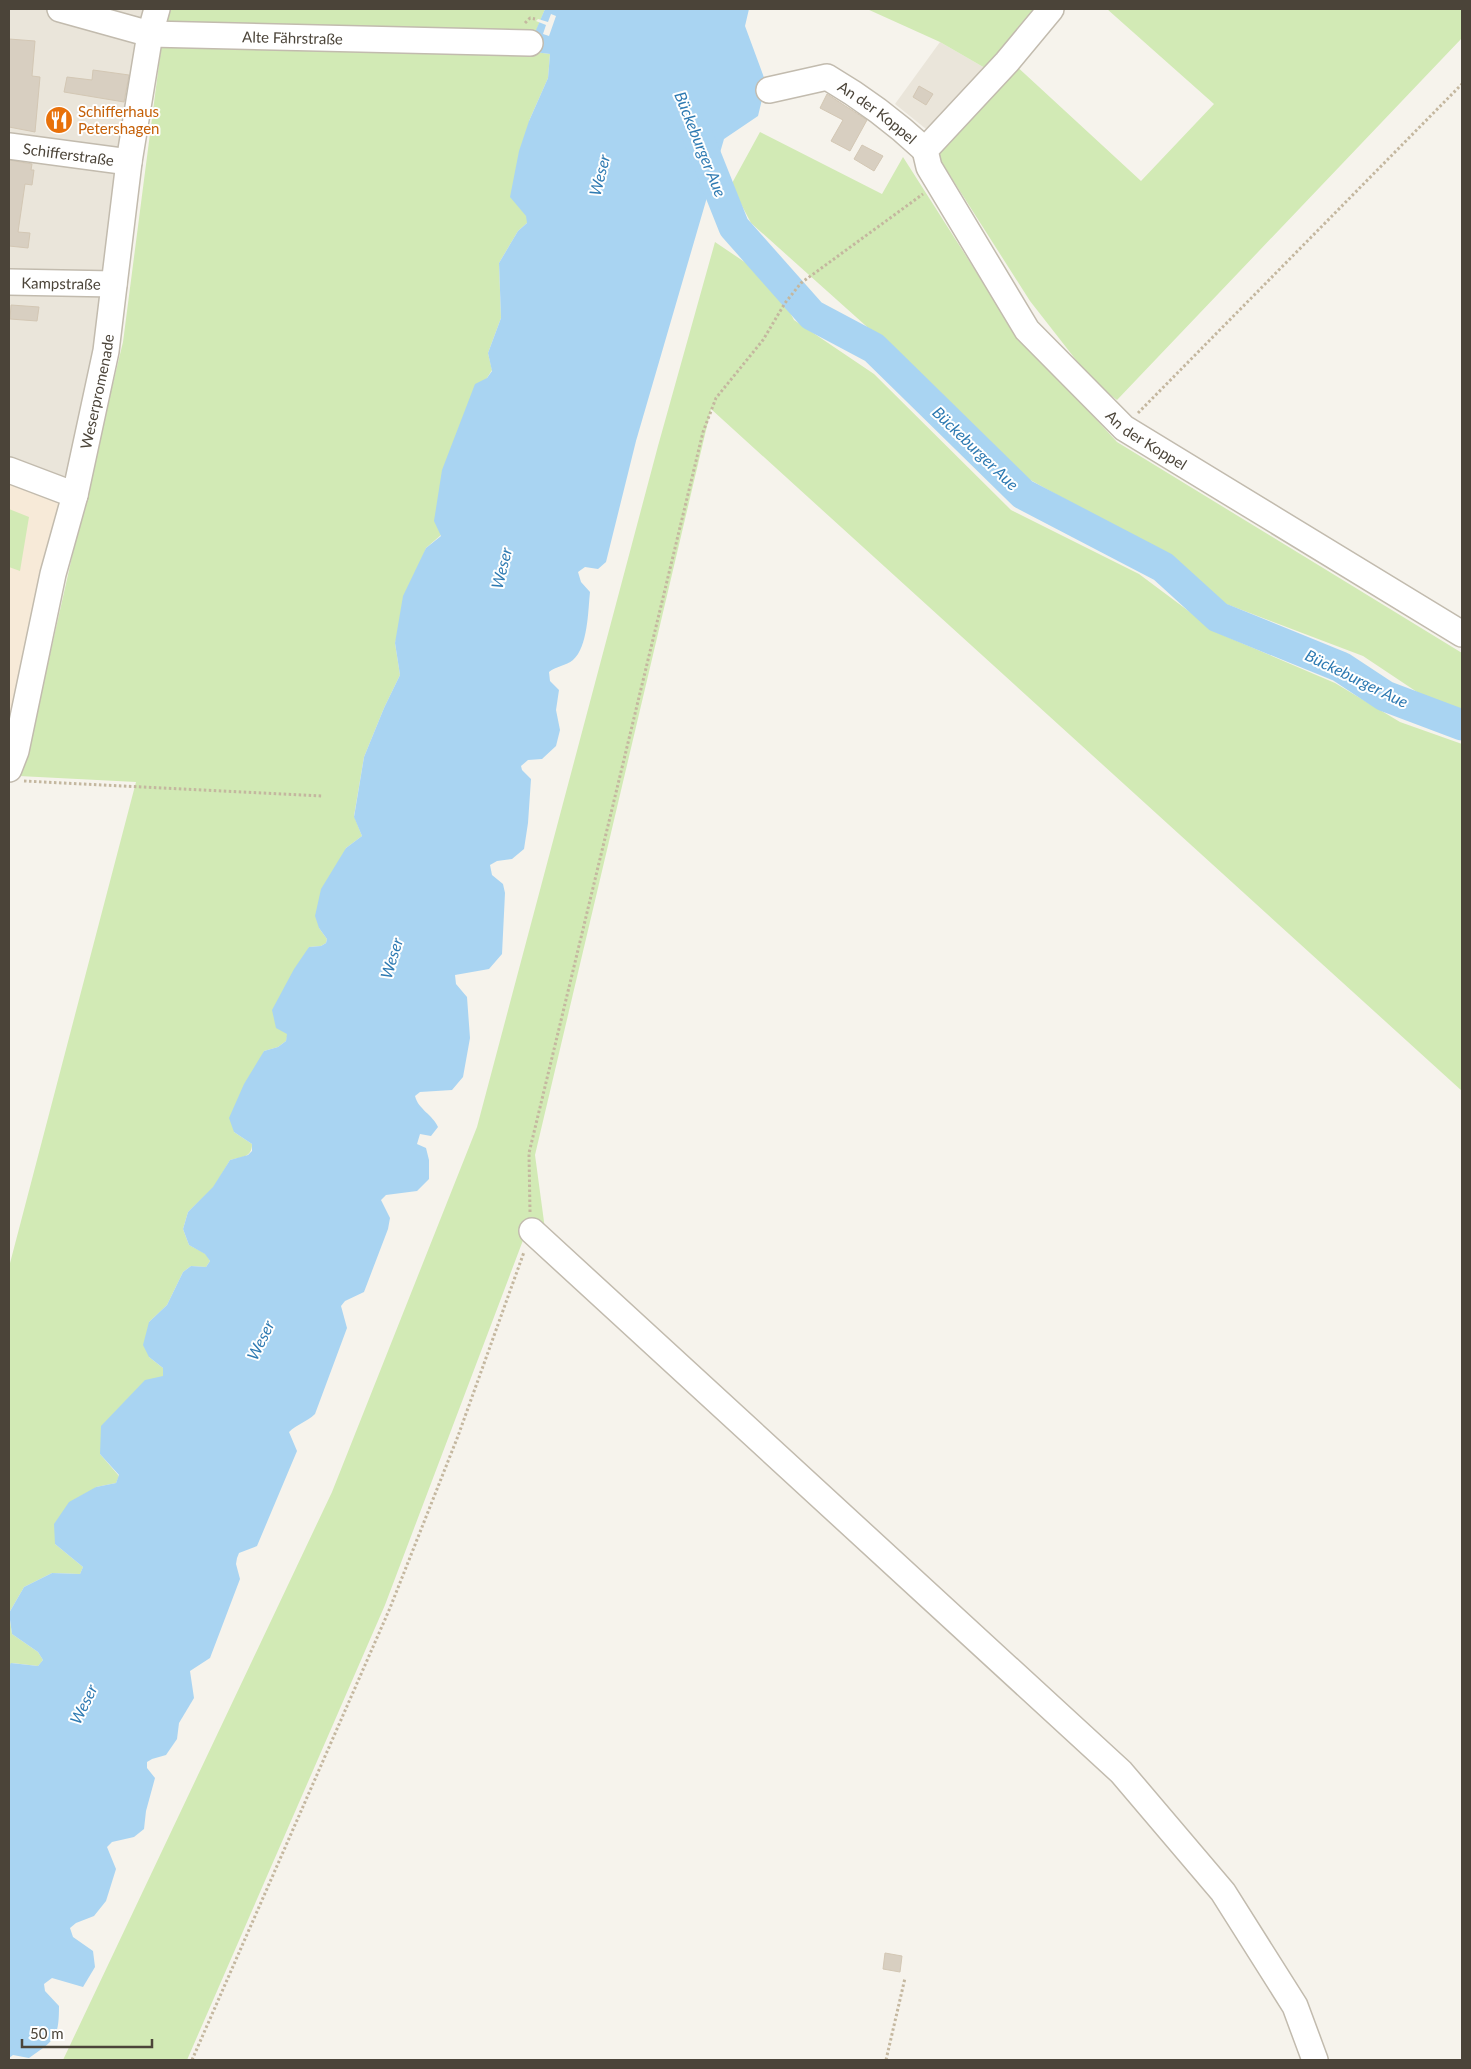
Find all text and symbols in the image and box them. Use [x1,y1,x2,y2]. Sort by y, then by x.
street label: Alte Fährstraße [242,27,343,48]
street label: An der Koppel [835,77,921,147]
water label: Bückeburger Aue [671,89,731,200]
place label: Schifferhaus Petershagen [78,102,159,137]
restaurant icon: Schifferhaus Petershagen [44,105,74,135]
street label: Schifferstraße [22,139,115,169]
water label: Weser [585,152,613,198]
street label: Kampstraße [21,273,101,293]
street label: Weserpromenade [76,333,117,451]
water label: Bückeburger Aue [929,402,1023,494]
street label: An der Koppel [1102,406,1190,473]
water label: Weser [487,545,515,591]
water label: Bückeburger Aue [1303,645,1412,711]
water label: Weser [376,935,406,981]
water label: Weser [242,1317,278,1363]
water label: Weser [65,1681,101,1727]
scale bar [22,2016,152,2048]
text: 50 m [30,2024,64,2042]

